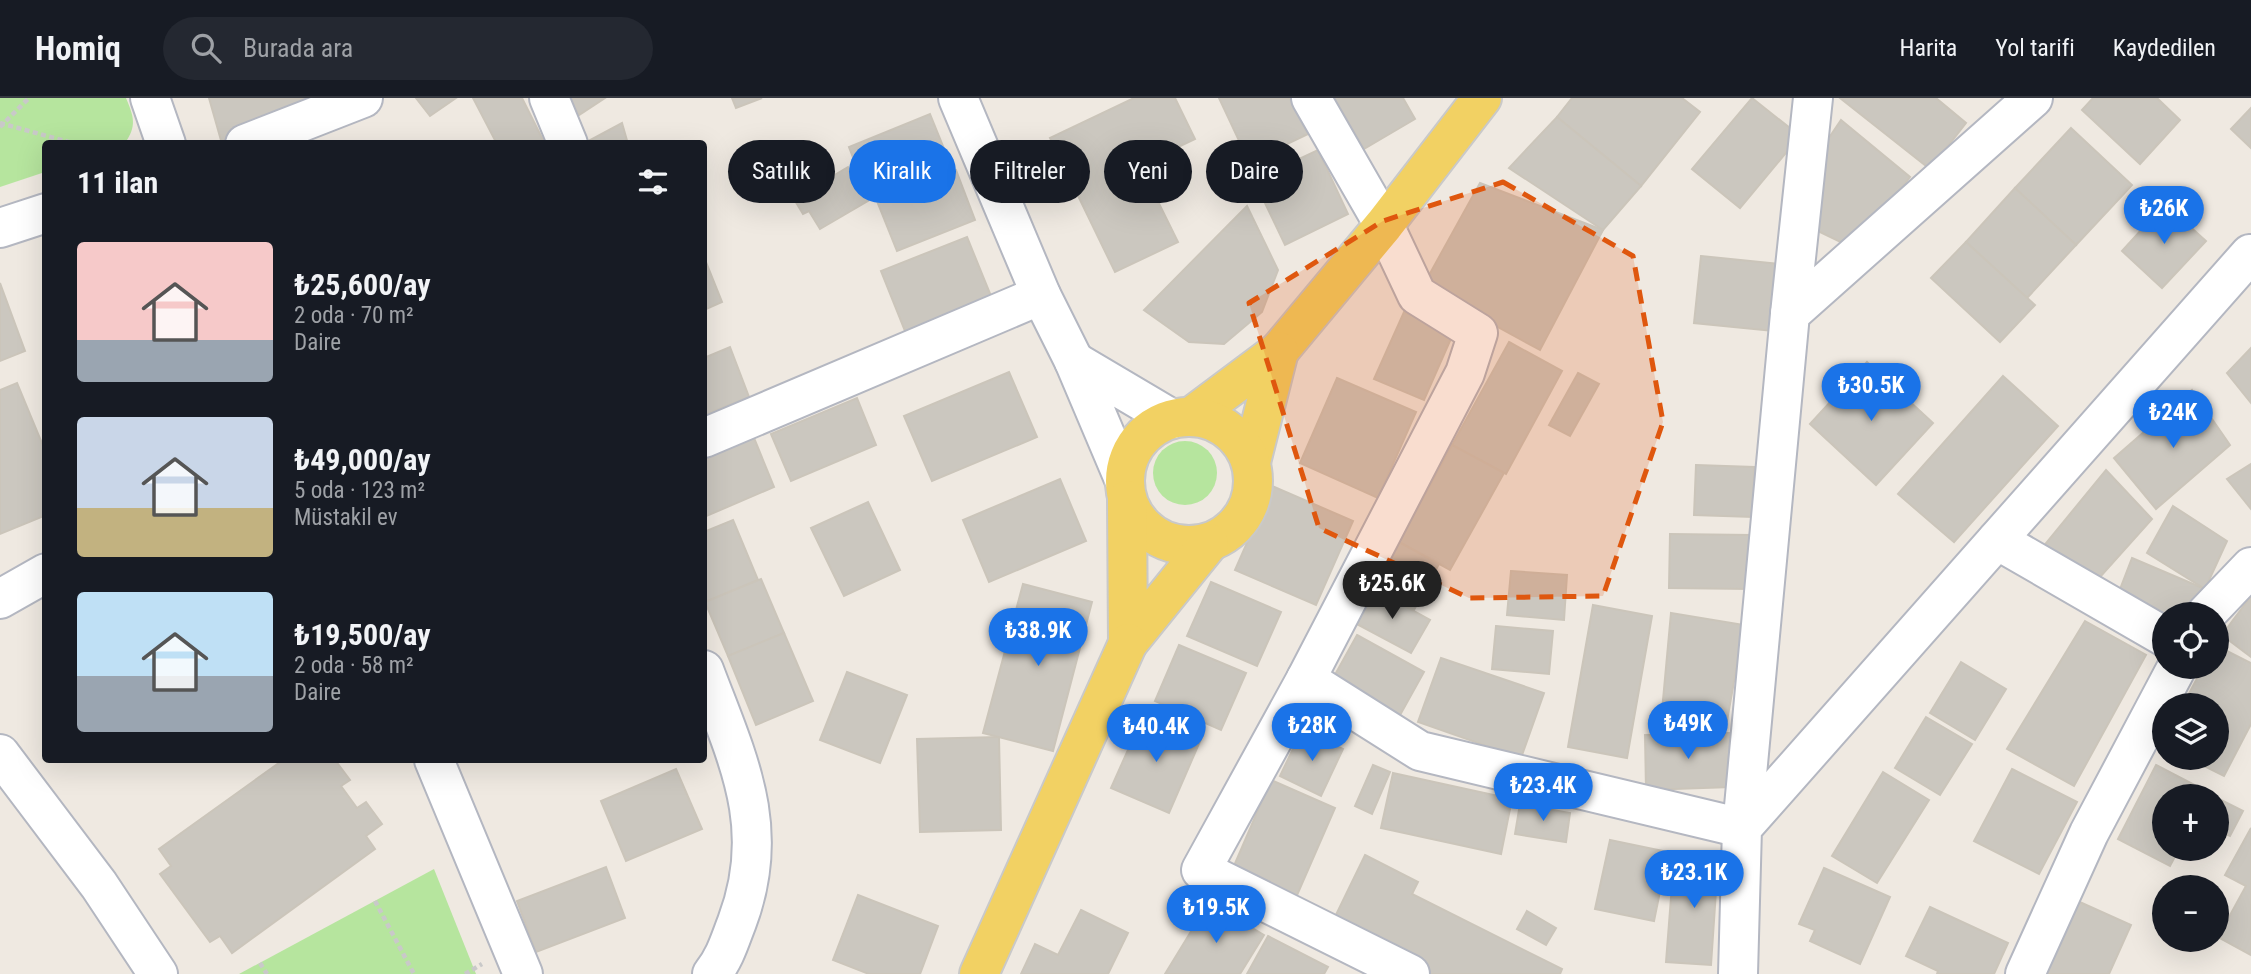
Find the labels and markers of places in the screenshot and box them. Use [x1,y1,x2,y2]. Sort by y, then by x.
pin: ₺26K [2123,186,2205,246]
pin: ₺30.5K [1814,364,1928,423]
pin: ₺24K [2132,390,2214,450]
pin: ₺25.6K [1335,561,1449,621]
pin: ₺38.9K [981,608,1095,668]
pin: ₺49K [1647,702,1729,761]
pin: ₺40.4K [1099,704,1213,764]
pin: ₺28K [1271,704,1353,763]
pin: ₺23.4K [1486,764,1600,823]
pin: ₺23.1K [1637,850,1751,910]
pin: ₺19.5K [1159,886,1273,945]

